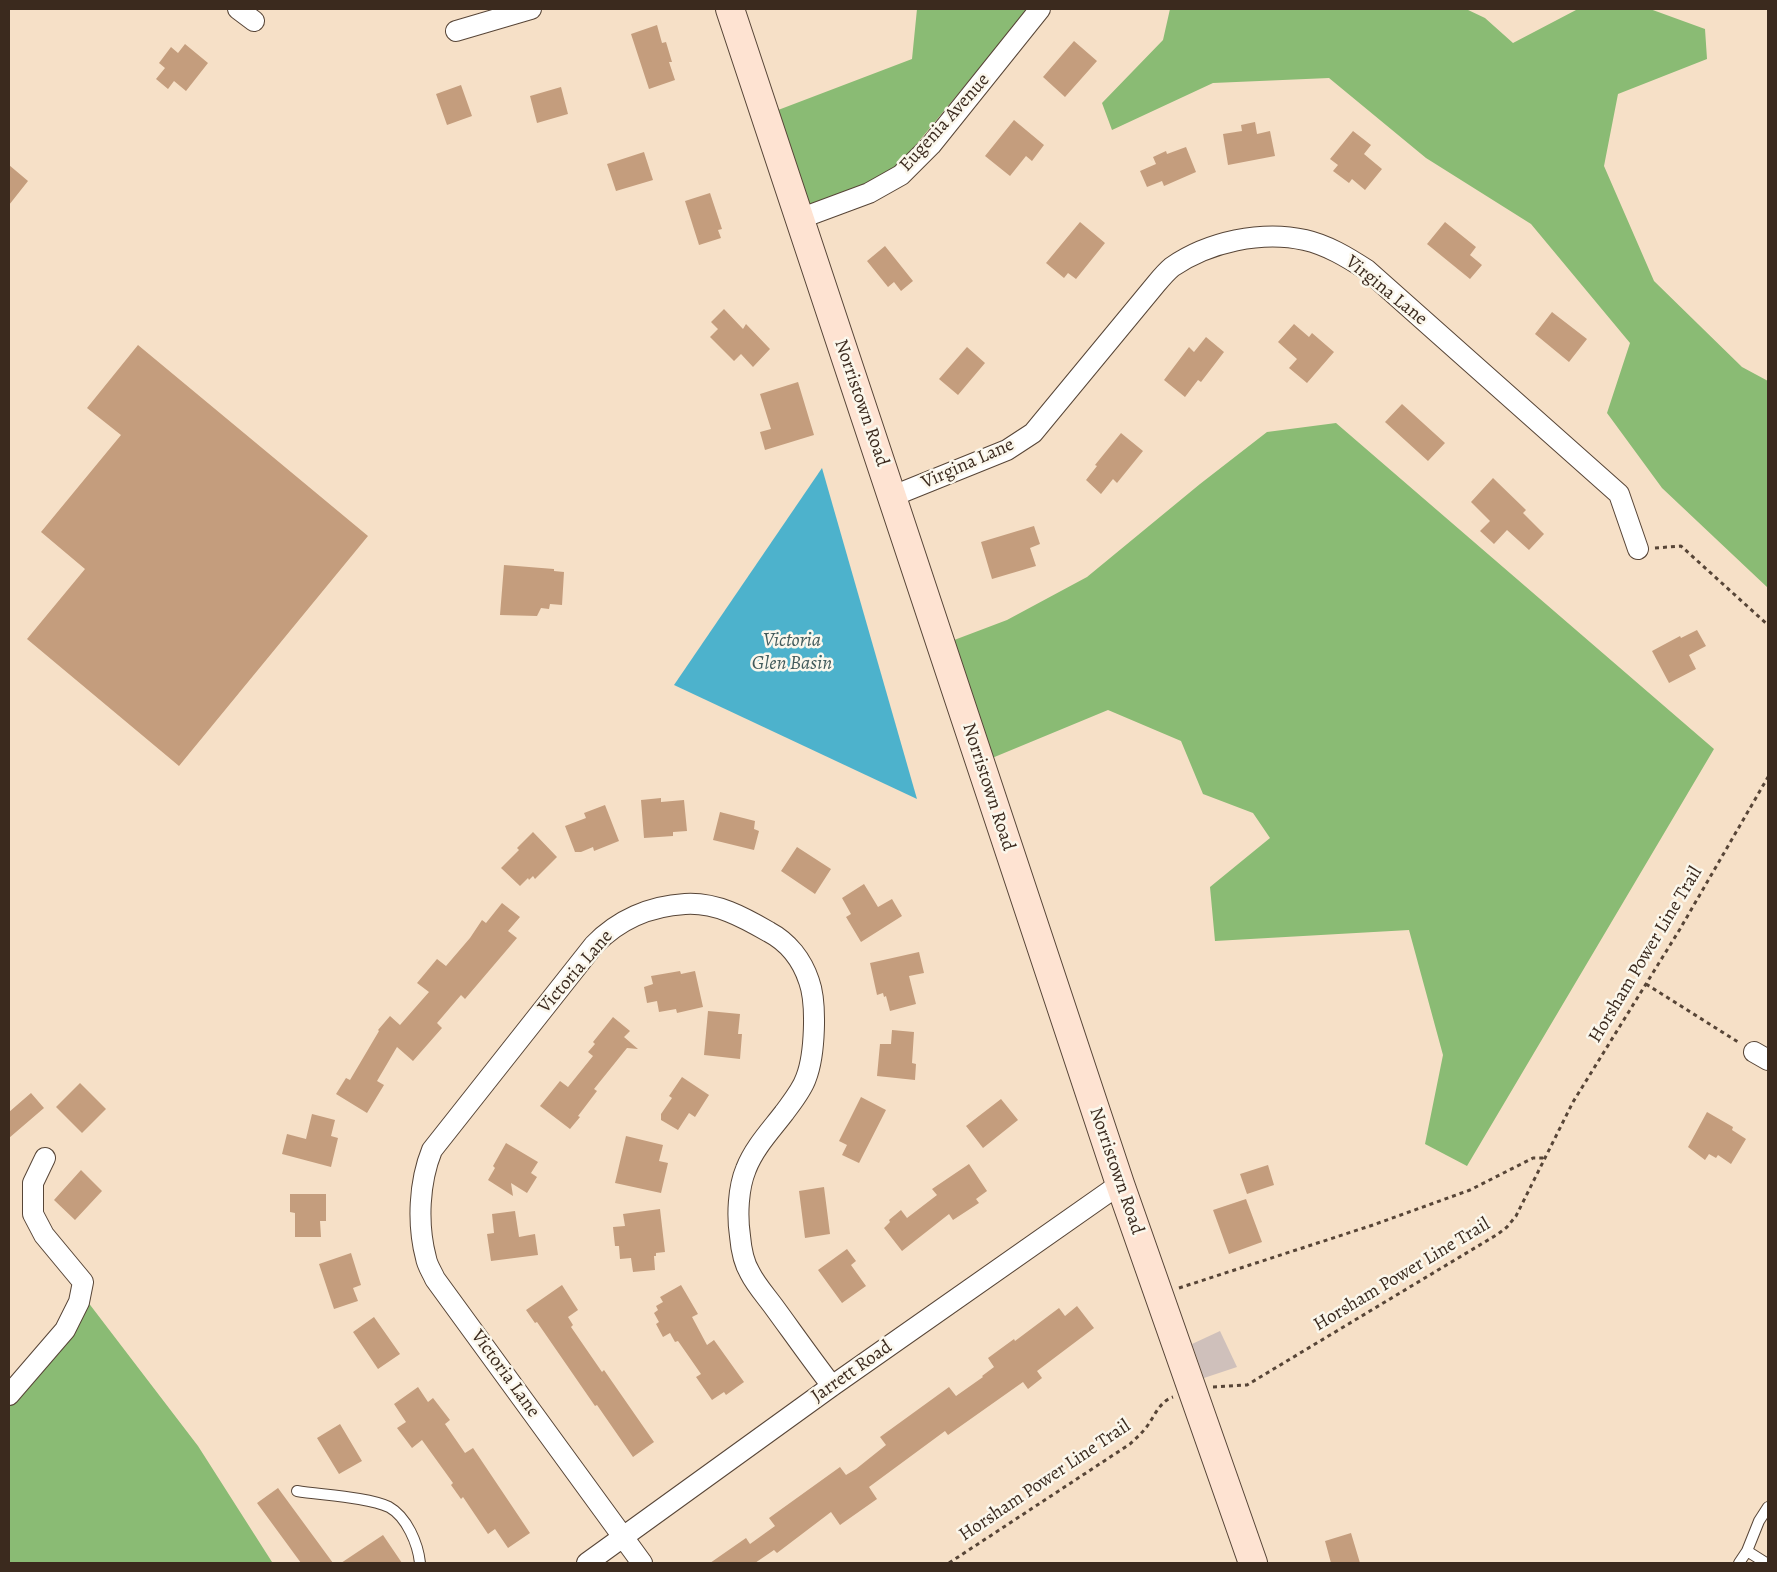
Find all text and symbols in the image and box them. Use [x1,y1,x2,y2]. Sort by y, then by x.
street label: Eugenia Avenue [895,69,995,177]
street label: Virgina Lane [1340,251,1432,331]
street label: Norristown Road [829,336,893,470]
street label: Virgina Lane [918,433,1018,495]
water label: Victoria Glen Basin [752,629,832,676]
street label: Norristown Road [957,720,1019,854]
street label: Horsham Power Line Trail [1584,863,1708,1047]
street label: Victoria Lane [534,926,618,1018]
street label: Norristown Road [1084,1104,1148,1238]
street label: Horsham Power Line Trail [1310,1213,1494,1337]
street label: Victoria Lane [466,1326,544,1422]
street label: Jarrett Road [807,1336,897,1408]
street label: Horsham Power Line Trail [955,1415,1135,1547]

